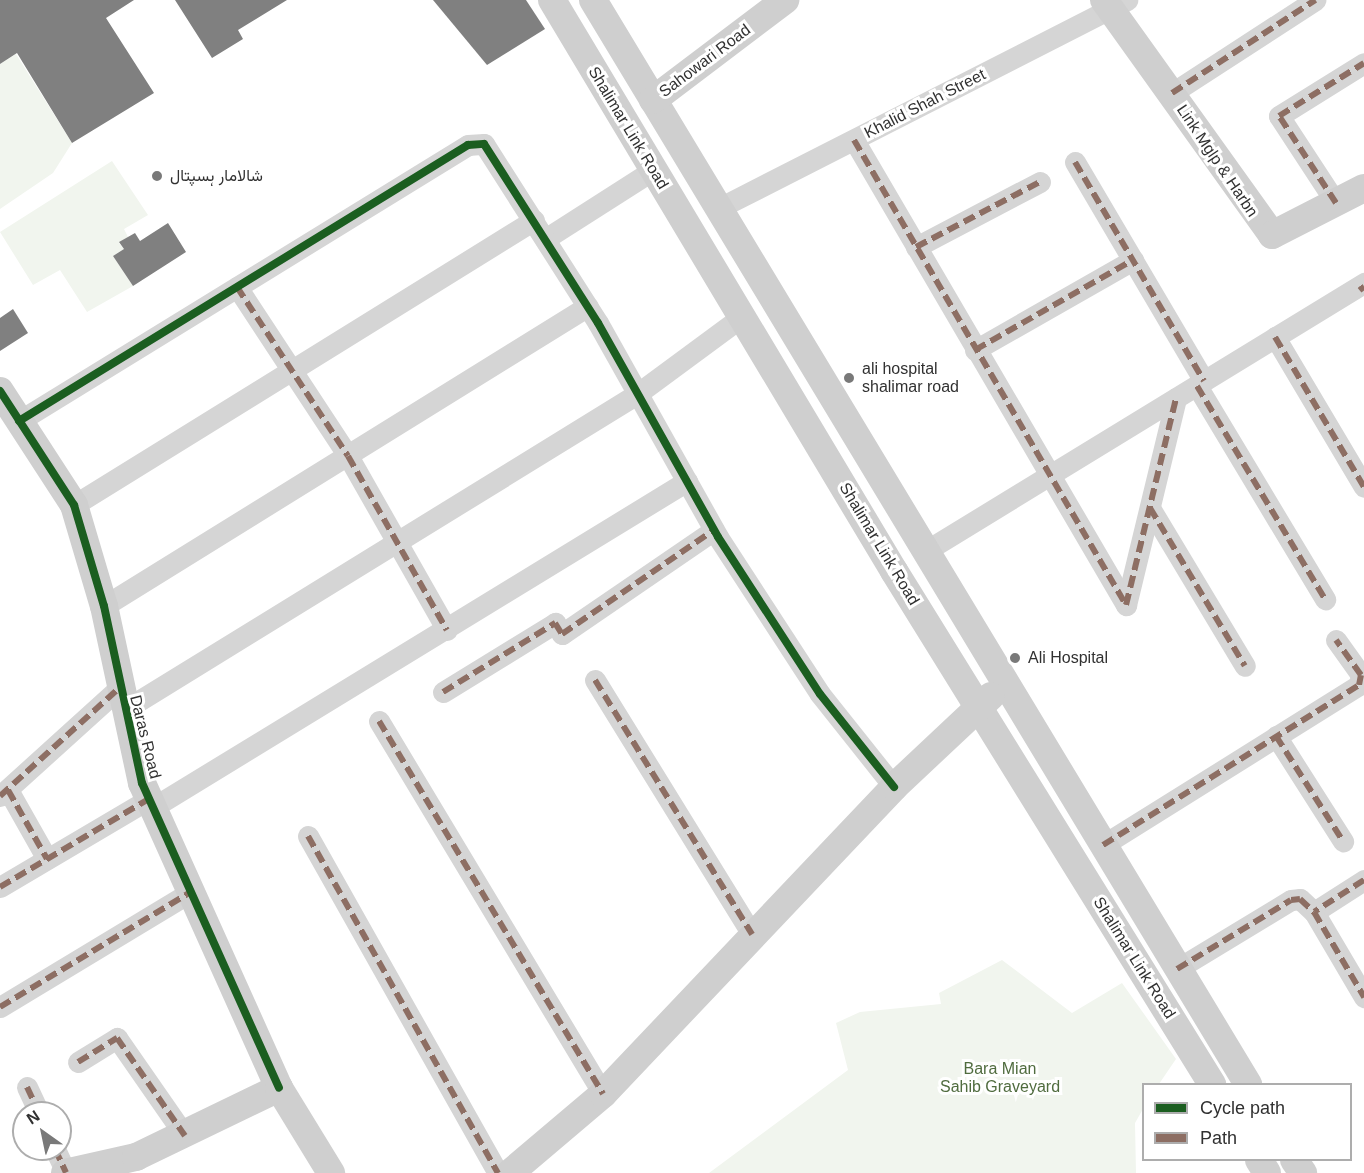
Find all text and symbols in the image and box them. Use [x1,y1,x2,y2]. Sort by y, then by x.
street label: Sahowari Road [656,20,754,102]
street label: Shalimar Link Road [584,63,672,193]
street label: Khalid Shah Street [861,65,989,143]
street label: Link Mglp & Harbn [1172,101,1262,221]
place label: شالامار ہسپتال [170,166,263,186]
marker: شالامار ہسپتال [148,167,166,185]
place label: ali hospital shalimar road [862,359,959,397]
marker: ali hospital shalimar road [840,369,858,387]
street label: Shalimar Link Road [835,479,923,609]
place label: Ali Hospital [1028,648,1108,668]
marker: Ali Hospital [1006,649,1024,667]
street label: Daras Road [125,693,165,781]
street label: Shalimar Link Road [1089,894,1179,1022]
park label: Bara Mian Sahib Graveyard [940,1059,1060,1097]
legend [1142,1083,1352,1161]
text: Cycle path [1200,1098,1285,1118]
north arrow [12,1101,72,1161]
text: N [24,1107,42,1127]
text: Path [1200,1128,1237,1148]

